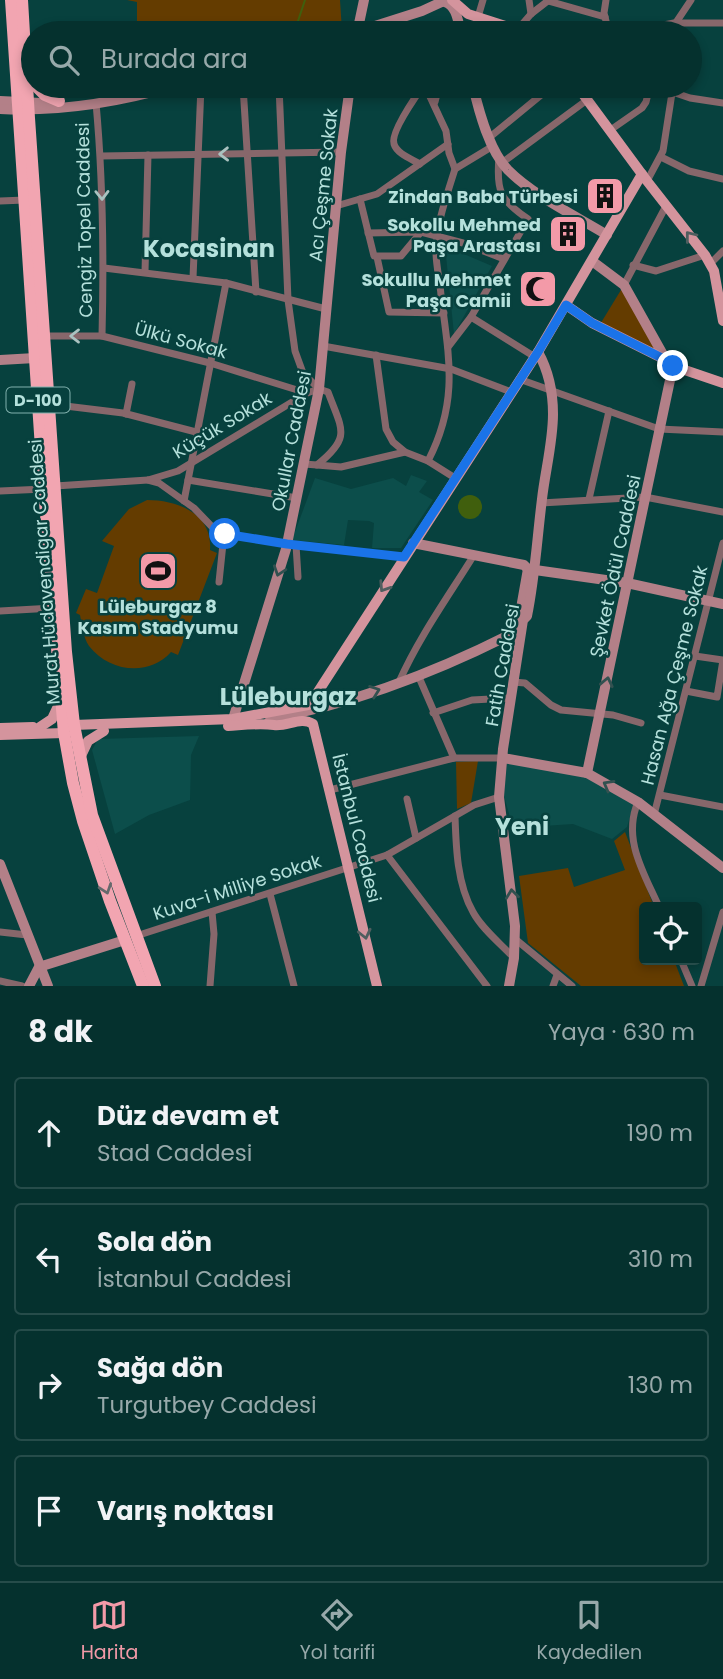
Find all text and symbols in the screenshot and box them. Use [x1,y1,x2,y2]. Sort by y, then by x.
search box [21,21,702,98]
icon: search [45,41,83,79]
text: Burada ara [101,41,248,77]
street label: Acı Çeşme Sokak [303,106,344,263]
street label: Cengiz Topel Caddesi [70,122,98,318]
one-way arrow [218,146,229,161]
building icon: Zindan Baba Türbesi [584,175,626,217]
place label: Zindan Baba Türbesi [388,184,578,209]
one-way arrow [94,190,110,201]
place label: Sokollu Mehmed Paşa Arastası [387,212,541,258]
building icon: Sokollu Mehmed Paşa Arastası [547,213,589,255]
district label: Kocasinan [143,232,275,265]
one-way arrow [686,232,698,245]
place label: Sokullu Mehmet Paşa Camii [361,267,511,313]
mosque icon: Sokullu Mehmet Paşa Camii [517,268,559,310]
street label: Ülkü Sokak [132,316,231,365]
one-way arrow [69,328,80,344]
route end [657,350,688,381]
street label: Okullar Caddesi [265,368,317,514]
street label: Küçük Sokak [168,385,277,464]
road number: D-100 [7,388,70,412]
street label: Murat Hüdavendigar Caddesi [22,438,66,706]
street label: Şevket Ödül Caddesi [583,472,647,660]
route start [209,518,240,549]
sports icon: Lüleburgaz 8 Kasım Stadyumu [137,550,179,592]
street label: Hasan Ağa Çeşme Sokak [635,562,714,787]
one-way arrow [273,564,287,577]
one-way arrow [380,579,393,592]
place label: Lüleburgaz 8 Kasım Stadyumu [78,594,239,640]
street label: Fatih Caddesi [479,602,525,728]
one-way arrow [598,676,613,688]
district label: Lüleburgaz [220,680,356,713]
one-way arrow [368,685,380,699]
street label: İstanbul Caddesi [326,751,388,905]
one-way arrow [603,780,616,793]
district label: Yeni [495,810,549,843]
street label: Kuva-i Milliye Sokak [150,848,325,926]
one-way arrow [98,883,112,895]
one-way arrow [504,888,519,900]
map controls [639,902,702,965]
button: locate [639,902,702,965]
one-way arrow [356,928,371,940]
text: 8 dk [28,1010,93,1053]
text: Yaya · 630 m [548,1016,695,1048]
text: Düz devam et [97,1098,279,1134]
icon: ahead [30,1114,68,1152]
text: 190 m [627,1117,693,1149]
text: Stad Caddesi [97,1137,252,1169]
text: Sola dön [97,1224,212,1260]
icon: left [30,1240,68,1278]
text: 310 m [628,1243,693,1275]
text: İstanbul Caddesi [97,1263,292,1295]
text: Sağa dön [97,1350,223,1386]
icon: right [30,1366,68,1404]
text: 130 m [628,1369,693,1401]
text: Turgutbey Caddesi [97,1389,317,1421]
icon: arrive [30,1492,68,1530]
text: Varış noktası [97,1493,274,1529]
tab: Harita [81,1596,138,1667]
tab: Yol tarifi [300,1596,375,1667]
tab: Kaydedilen [537,1596,642,1667]

